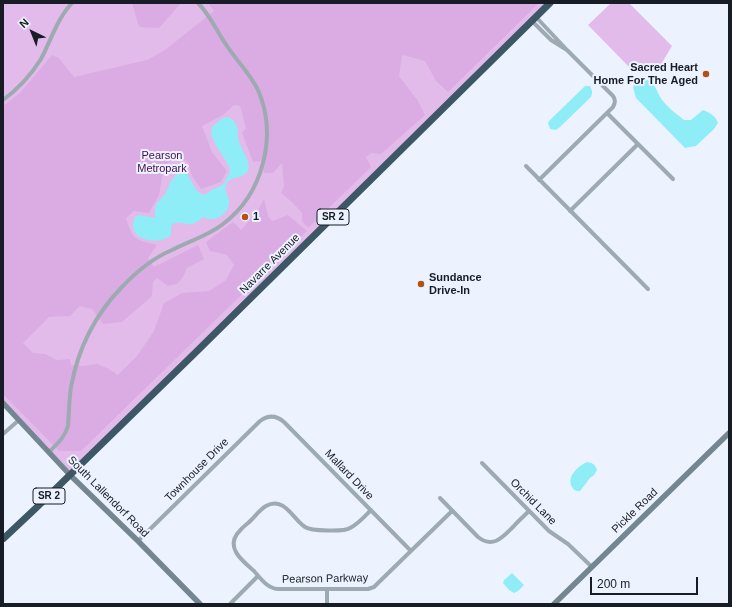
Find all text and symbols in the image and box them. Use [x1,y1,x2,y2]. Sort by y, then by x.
north arrow [12,12,52,52]
text: N [17,16,31,30]
place label: Sacred Heart Home For The Aged [593,61,698,87]
marker: Sacred Heart Home For The Aged [701,69,711,79]
park label: Pearson Metropark [137,149,187,175]
road number: SR 2 [317,209,349,225]
place label: 1 [253,210,259,224]
marker: 1 [240,212,250,222]
street label: Navarre Avenue [237,231,303,297]
place label: Sundance Drive-In [429,271,482,297]
marker: Sundance Drive-In [416,279,426,289]
street label: Townhouse Drive [163,436,231,504]
street label: Mallard Drive [322,447,376,503]
street label: South Lallendorf Road [65,454,151,540]
street label: Orchid Lane [507,476,559,528]
street label: Pickle Road [609,486,661,536]
road number: SR 2 [33,488,65,504]
scale bar [592,569,700,595]
street label: Pearson Parkway [282,572,368,586]
text: 200 m [597,577,630,591]

